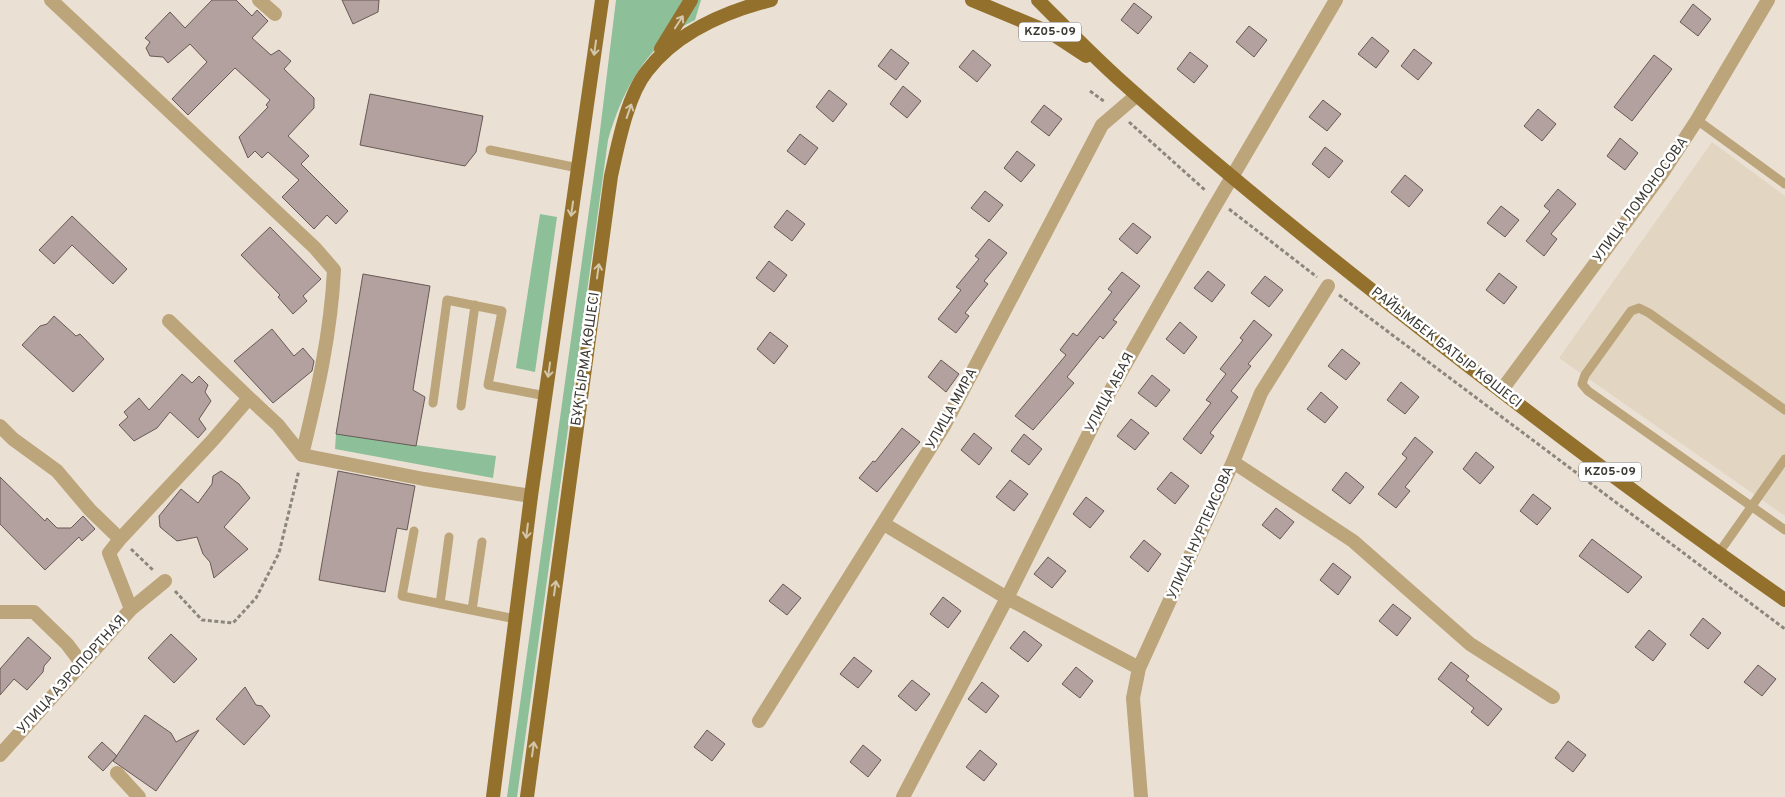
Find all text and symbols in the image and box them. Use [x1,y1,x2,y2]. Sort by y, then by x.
one-way arrow [674,16,684,30]
road number: KZ05-09 [1019,22,1081,42]
one-way arrow [590,40,600,56]
one-way arrow [625,104,634,120]
street label: УЛИЦА ЛОМОНОСОВА [1590,134,1692,266]
one-way arrow [567,201,577,217]
one-way arrow [594,263,604,279]
street label: РАЙЫМБЕК БАТЫР КӨШЕСІ [1367,283,1525,412]
street label: БҰҚТЫРМА КӨШЕСІ [568,291,604,427]
street label: УЛИЦА АБАЯ [1082,350,1138,436]
one-way arrow [544,362,554,378]
street label: УЛИЦА МИРА [923,365,981,453]
road number: KZ05-09 [1579,462,1641,482]
street label: УЛИЦА НУРПЕИСОВА [1164,464,1238,602]
one-way arrow [522,523,532,539]
one-way arrow [550,580,560,596]
street label: УЛИЦА АЭРОПОРТНАЯ [14,612,130,738]
one-way arrow [528,741,538,757]

